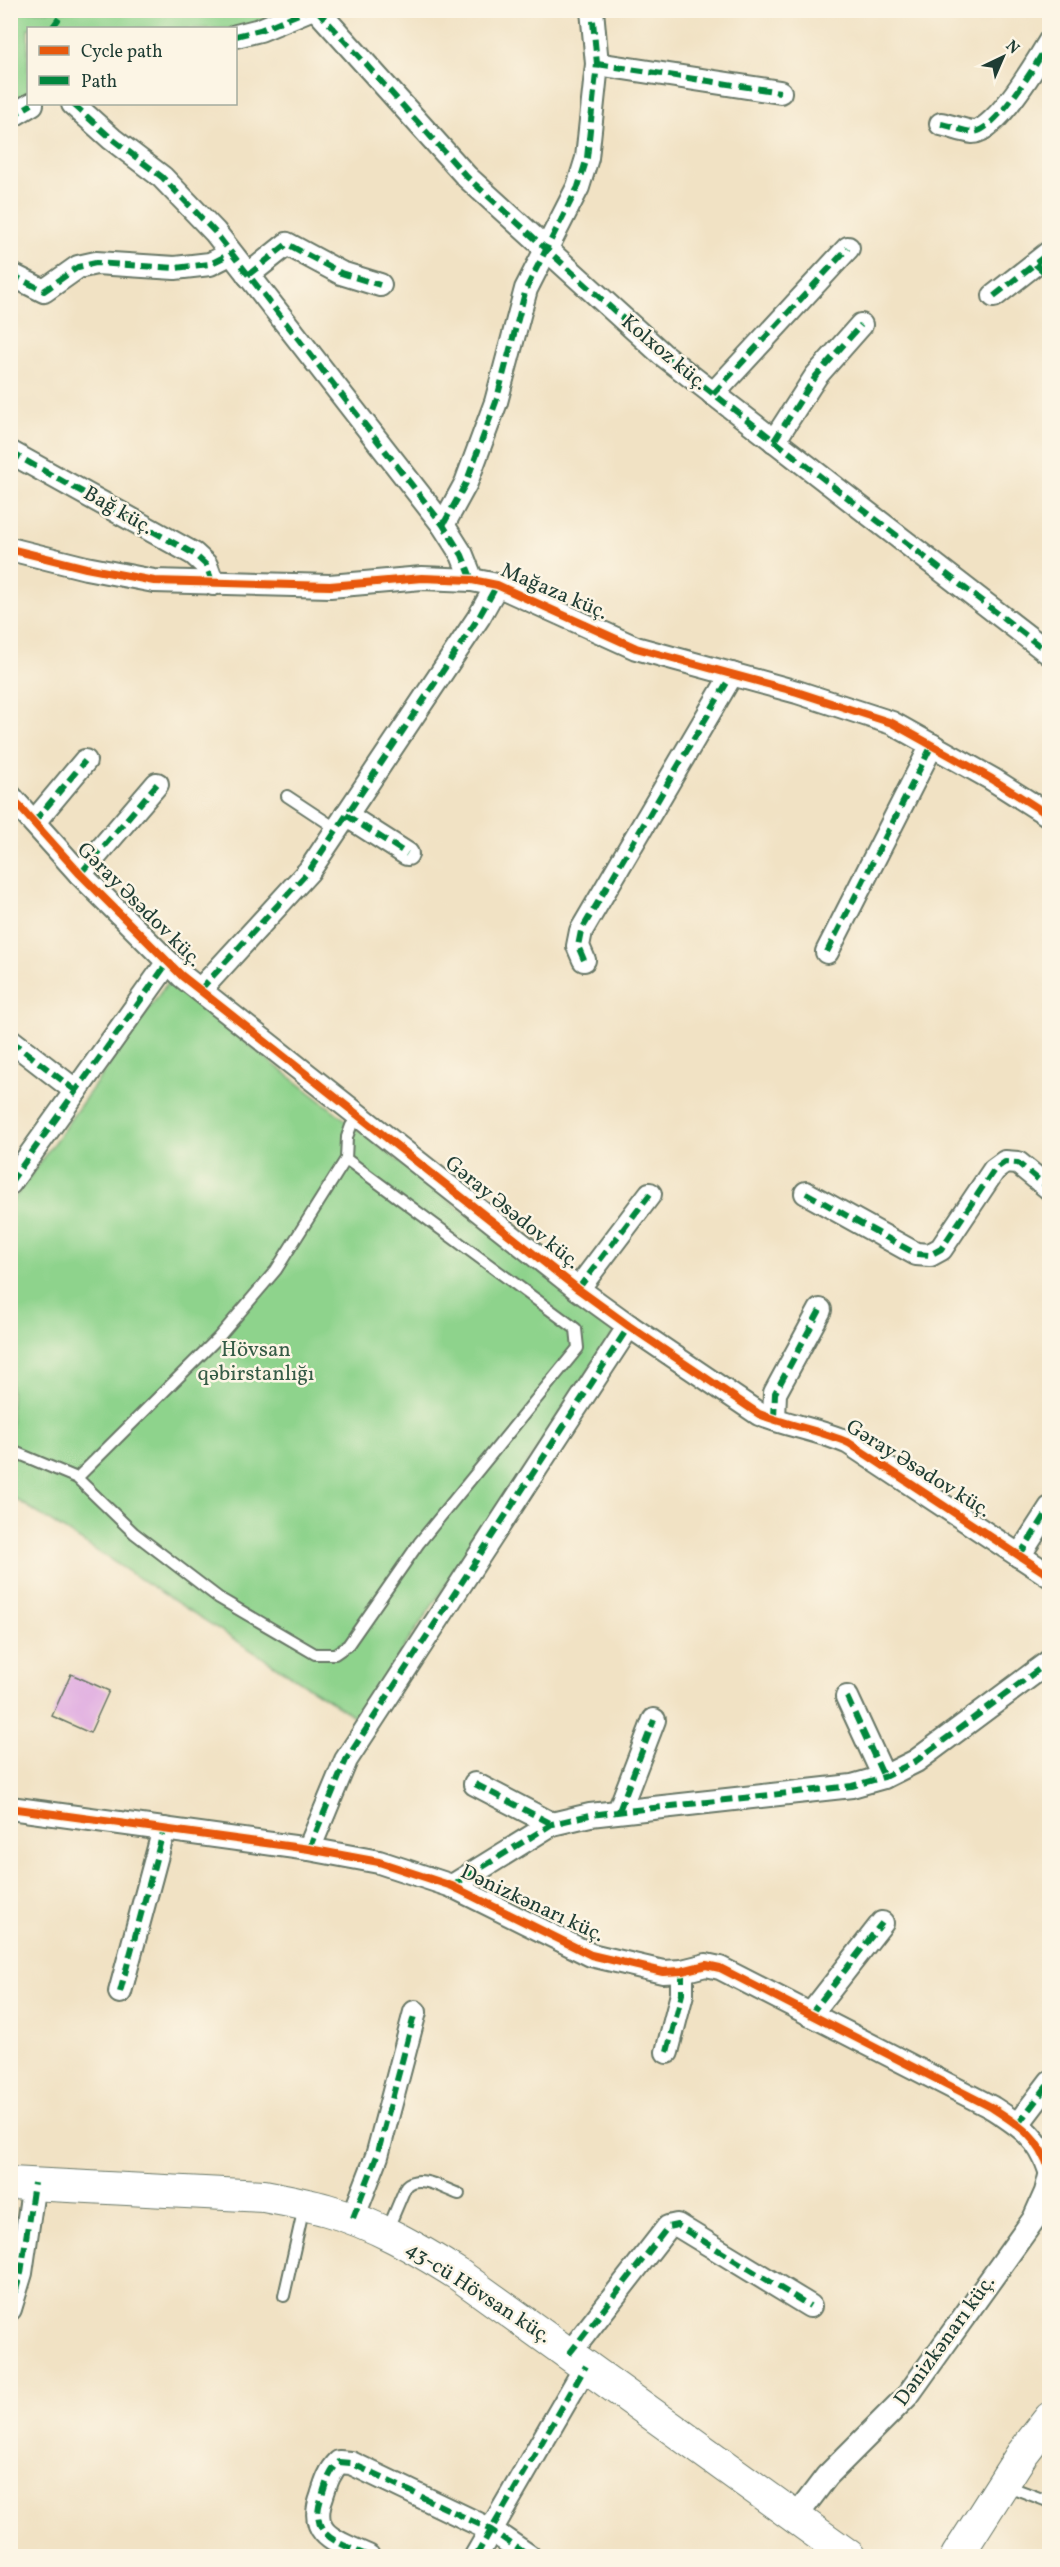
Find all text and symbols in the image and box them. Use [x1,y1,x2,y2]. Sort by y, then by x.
legend [27,27,237,105]
north arrow [973,27,1033,87]
text: N [1000,36,1024,60]
text: Cycle path [81,40,163,65]
text: Path [81,70,117,95]
street label: Kolxoz küç. [615,308,713,398]
street label: Bağ küç. [78,479,158,543]
street label: Mağaza küç. [496,556,612,628]
street label: Gəray Əsədov küç. [70,836,208,974]
street label: Gəray Əsədov küç. [438,1149,586,1277]
park label: Hövsan qəbirstanlığı [198,1336,314,1389]
street label: Gəray Əsədov küç. [840,1413,996,1525]
street label: Dənizkənarı küç. [455,1858,609,1950]
street label: 43-cü Hövsan küç. [399,2235,557,2351]
street label: Dənizkənarı küç. [888,2269,1002,2413]

